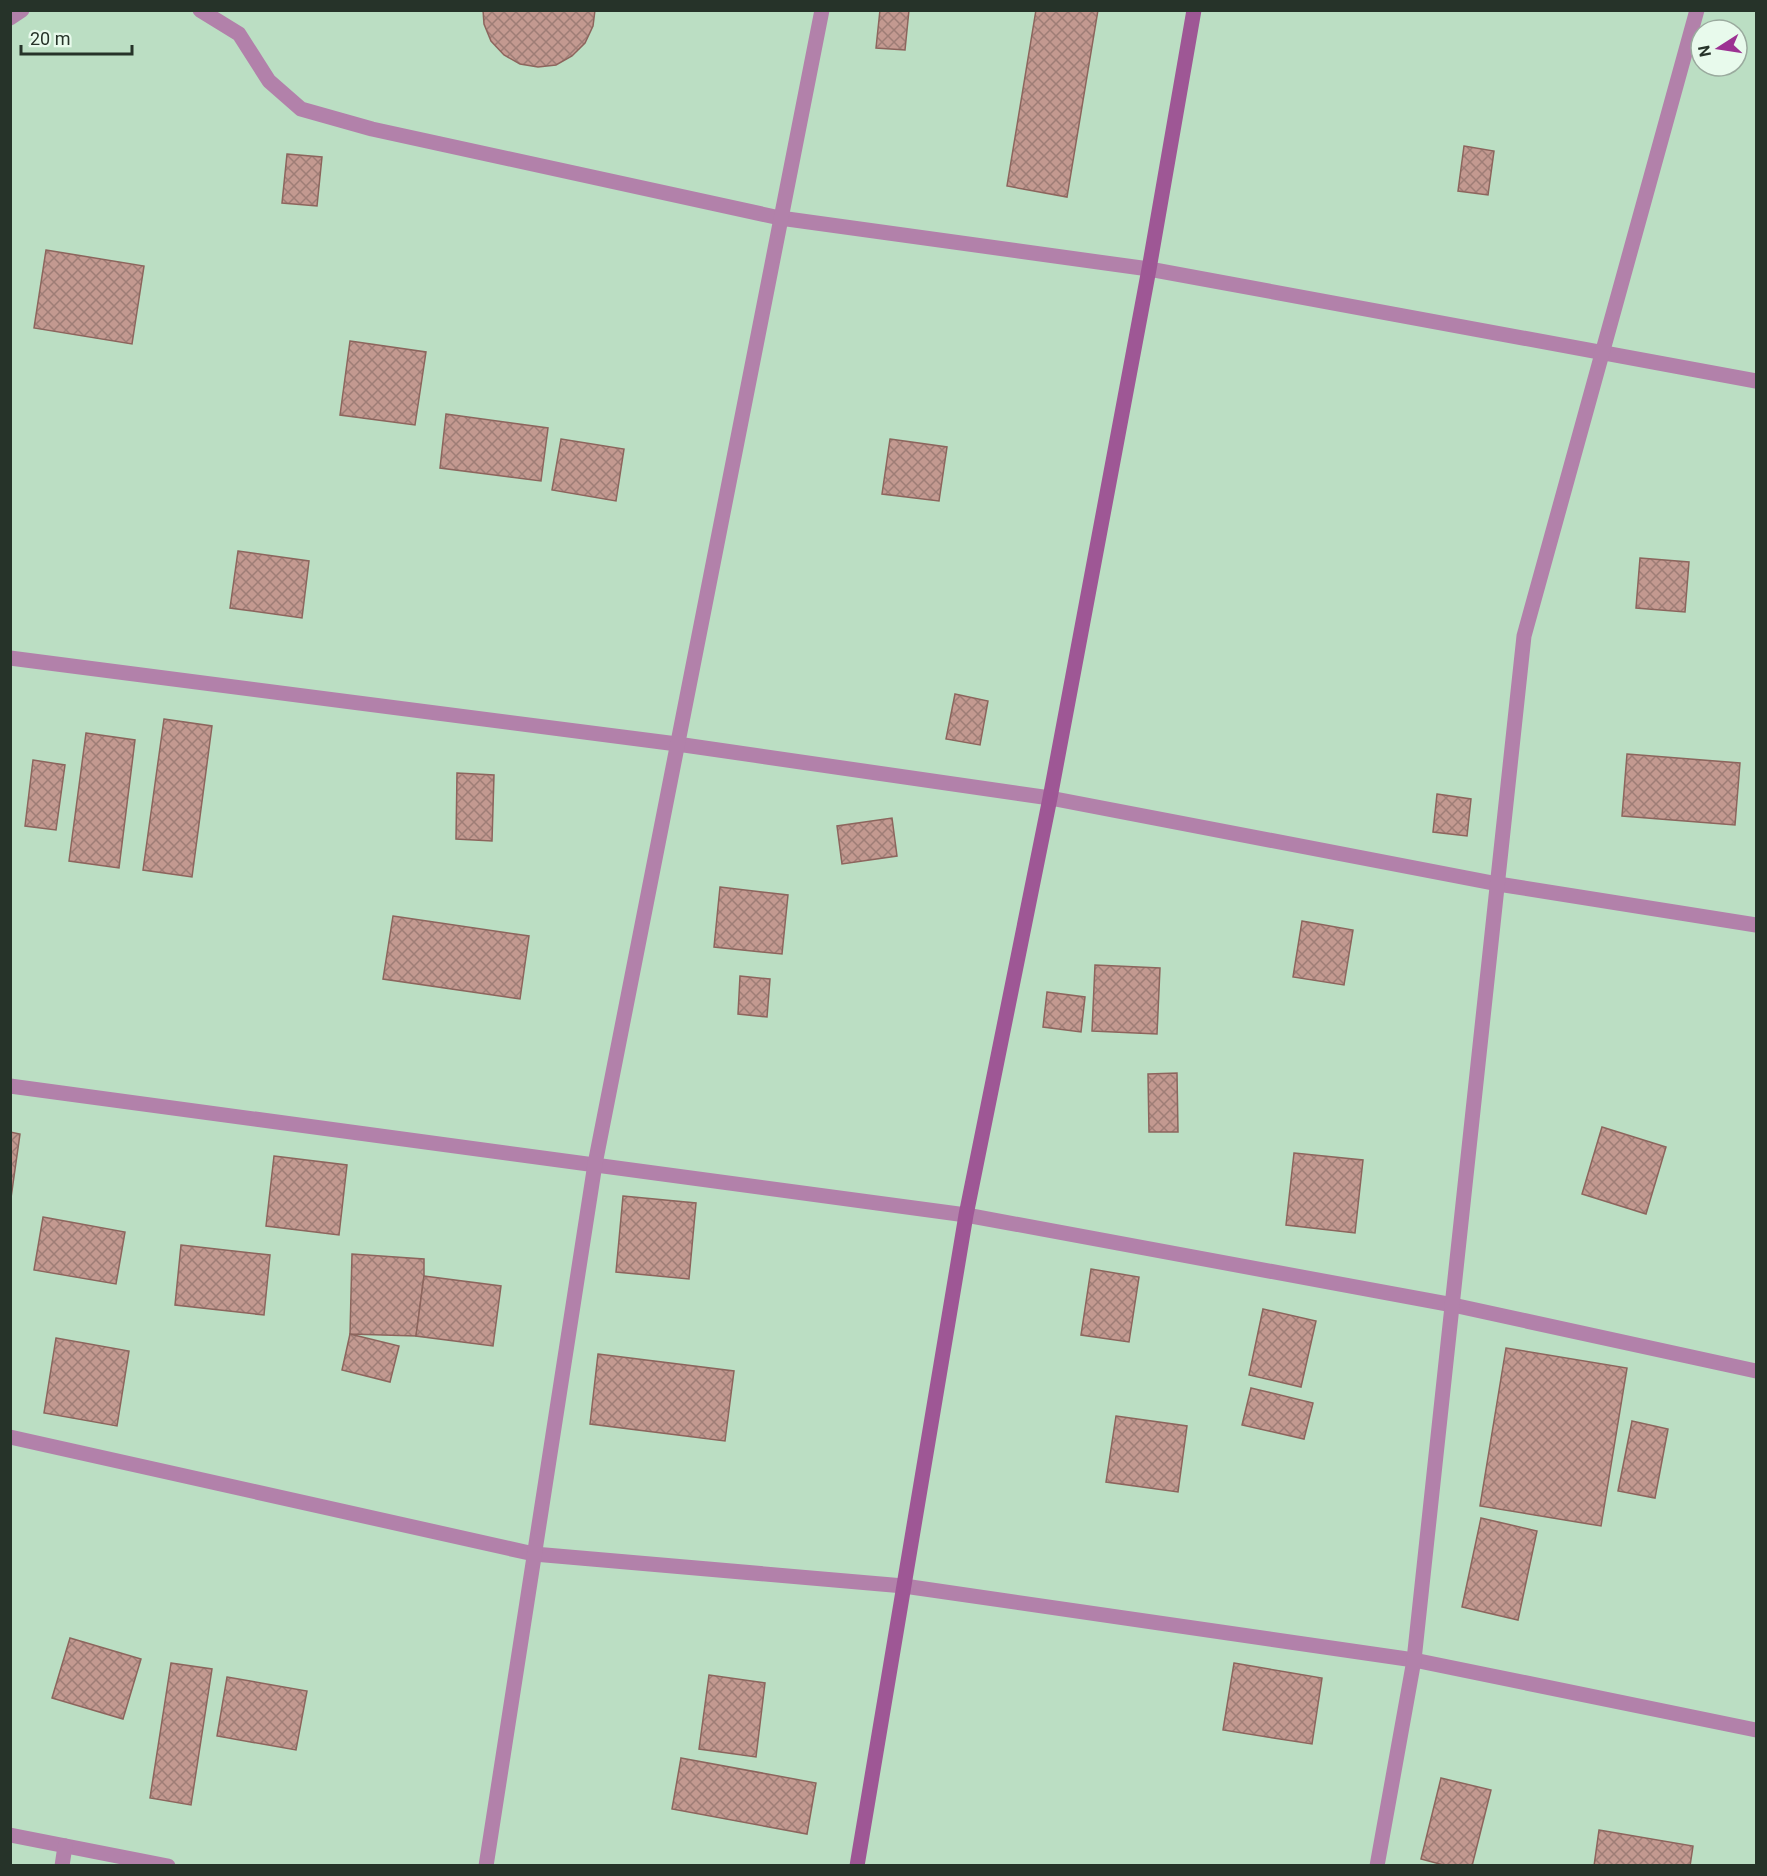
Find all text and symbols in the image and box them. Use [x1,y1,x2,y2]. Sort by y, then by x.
scale bar [21,18,132,56]
north arrow [1689,18,1749,78]
text: 20 m [30,28,70,49]
text: N [1694,44,1715,59]

